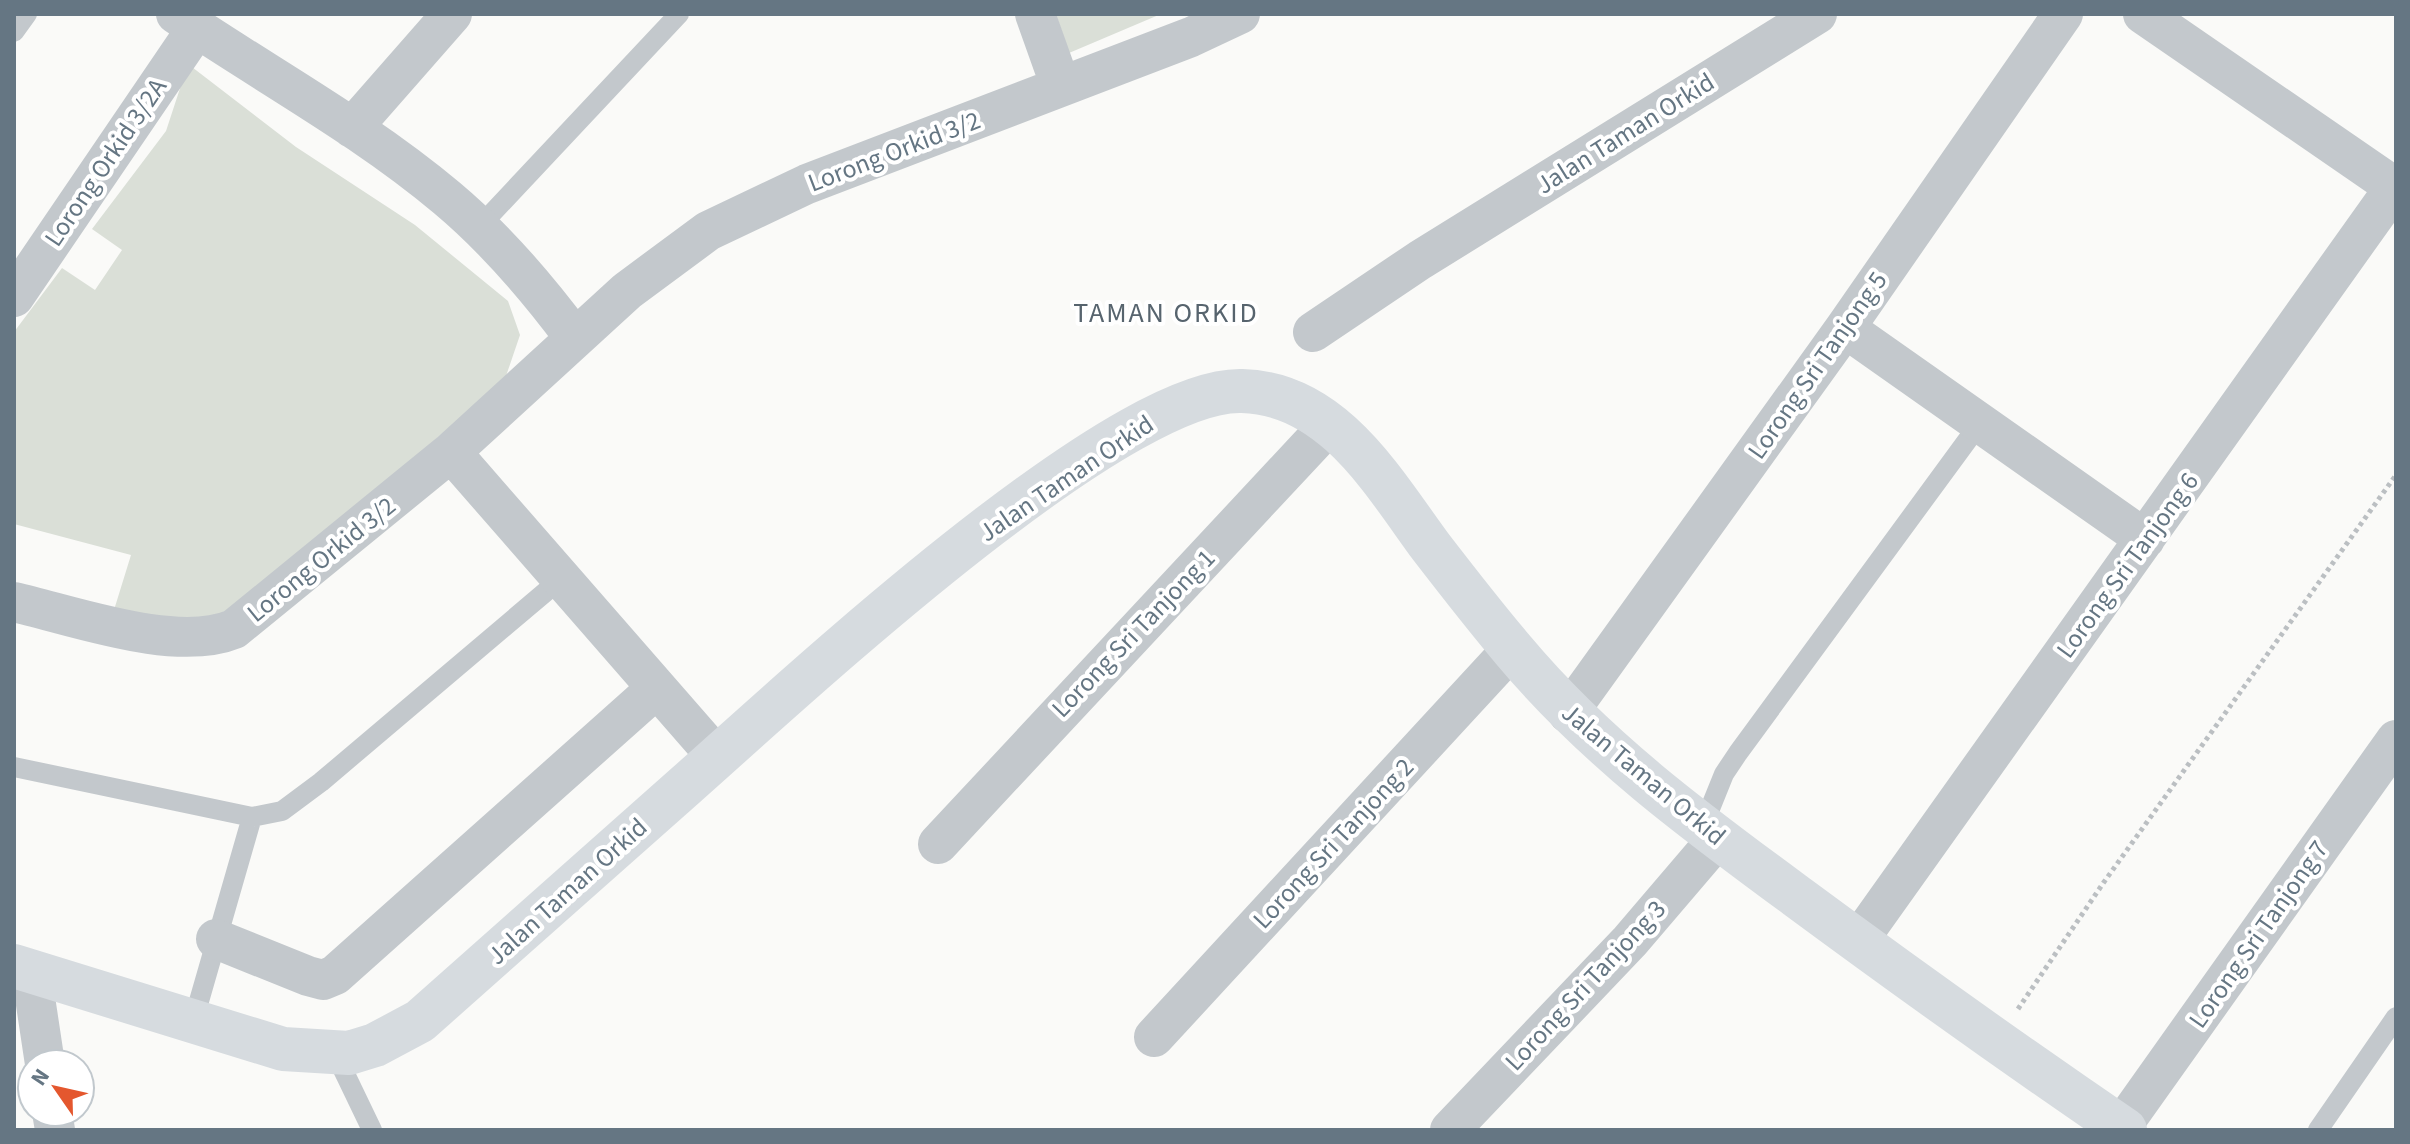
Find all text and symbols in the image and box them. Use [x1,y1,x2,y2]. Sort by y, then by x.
street label: Jalan Taman Orkid [1529,64,1722,203]
street label: Lorong Orkid 3/2A [35,70,176,254]
street label: Lorong Orkid 3/2 [803,102,986,201]
street label: Lorong Sri Tanjong 5 [1739,264,1896,467]
district label: TAMAN ORKID [1073,293,1259,333]
street label: Jalan Taman Orkid [971,406,1161,551]
street label: Lorong Sri Tanjong 6 [2047,465,2208,666]
street label: Lorong Orkid 3/2 [239,488,404,631]
street label: Lorong Sri Tanjong 1 [1043,541,1224,726]
street label: Jalan Taman Orkid [1554,695,1734,854]
street label: Lorong Sri Tanjong 2 [1244,750,1422,937]
street label: Jalan Taman Orkid [479,809,655,973]
street label: Lorong Sri Tanjong 7 [2180,833,2337,1036]
street label: Lorong Sri Tanjong 3 [1496,892,1674,1079]
north arrow [16,1048,96,1128]
text: N [23,1062,58,1092]

